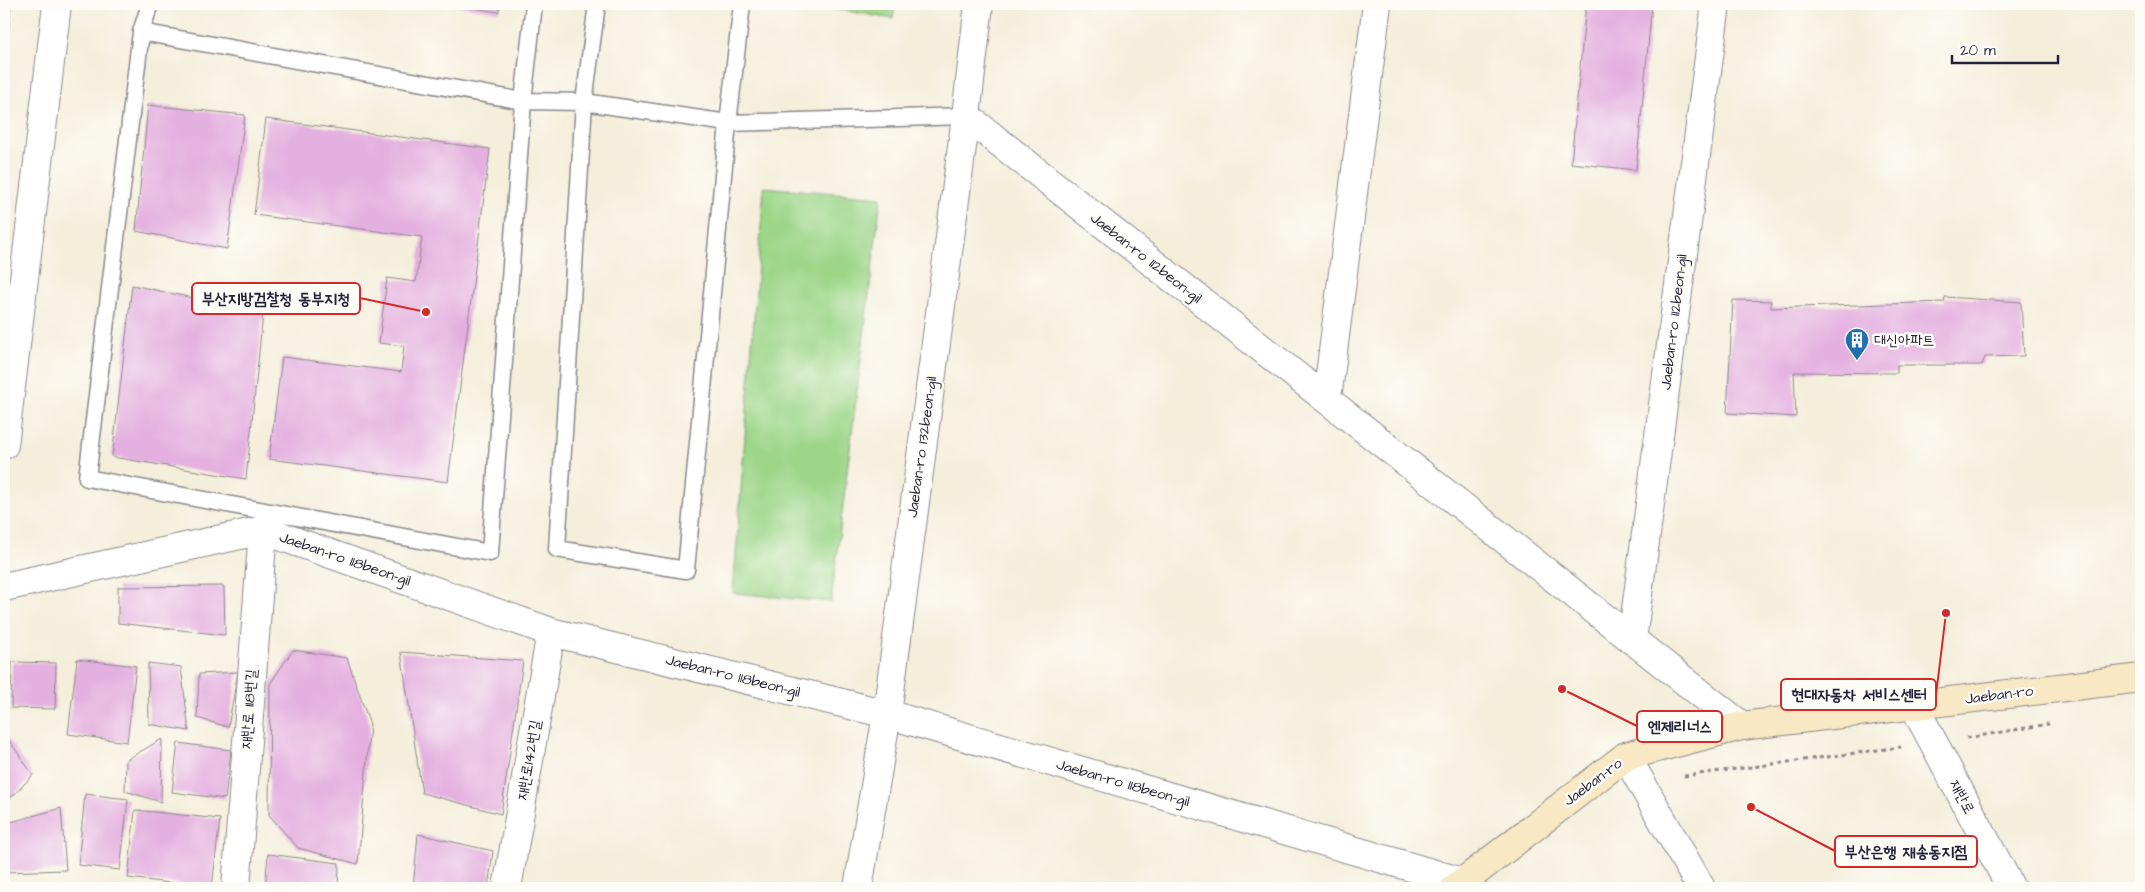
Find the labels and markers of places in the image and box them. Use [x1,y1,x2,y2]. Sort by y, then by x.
callout: 부산지방검찰청 동부지청 [192,283,360,314]
building icon: 대신아파트 [1844,327,1870,361]
place label: 대신아파트 [1874,330,1934,351]
callout: 현대자동차 서비스센터 [1781,679,1936,710]
callout: 엔제리너스 [1637,711,1722,742]
callout: 부산은행 재송동지점 [1835,836,1977,867]

